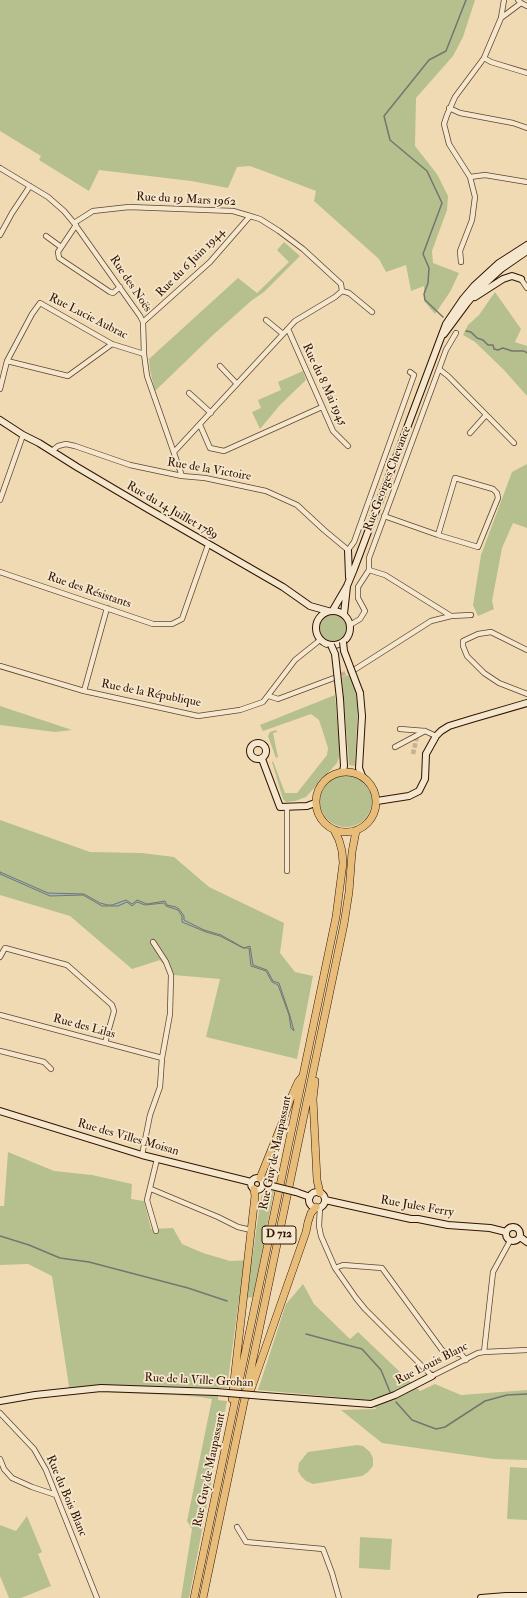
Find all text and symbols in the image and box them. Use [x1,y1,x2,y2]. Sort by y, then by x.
street label: Rue du 19 Mars 1962 [136,190,236,210]
street label: Rue du 6 Juin 1944 [154,226,228,300]
street label: Rue des Noës [106,253,154,315]
street label: Rue Lucie Aubrac [46,291,130,343]
street label: Rue du 8 Mai 1945 [299,341,349,429]
street label: Rue Georges Chevance [361,424,415,534]
street label: Rue de la Victoire [166,456,252,484]
street label: Rue du 14 Juillet 1789 [124,479,220,543]
street label: Rue des Résistants [45,570,133,612]
street label: Rue de la République [100,677,202,711]
street label: Rue des Lilas [51,1012,117,1042]
street label: Rue Guy de Maupassant [257,1094,295,1212]
street label: Rue des Villes Moisan [76,1117,180,1159]
street label: Rue Jules Ferry [379,1193,455,1221]
road number: D 712 [262,1226,296,1244]
street label: Rue Louis Blanc [393,1340,471,1388]
street label: Rue de la Ville Grohan [144,1371,254,1391]
street label: Rue Guy de Maupassant [191,1411,229,1529]
street label: Rue du Bois Blanc [42,1453,90,1539]

